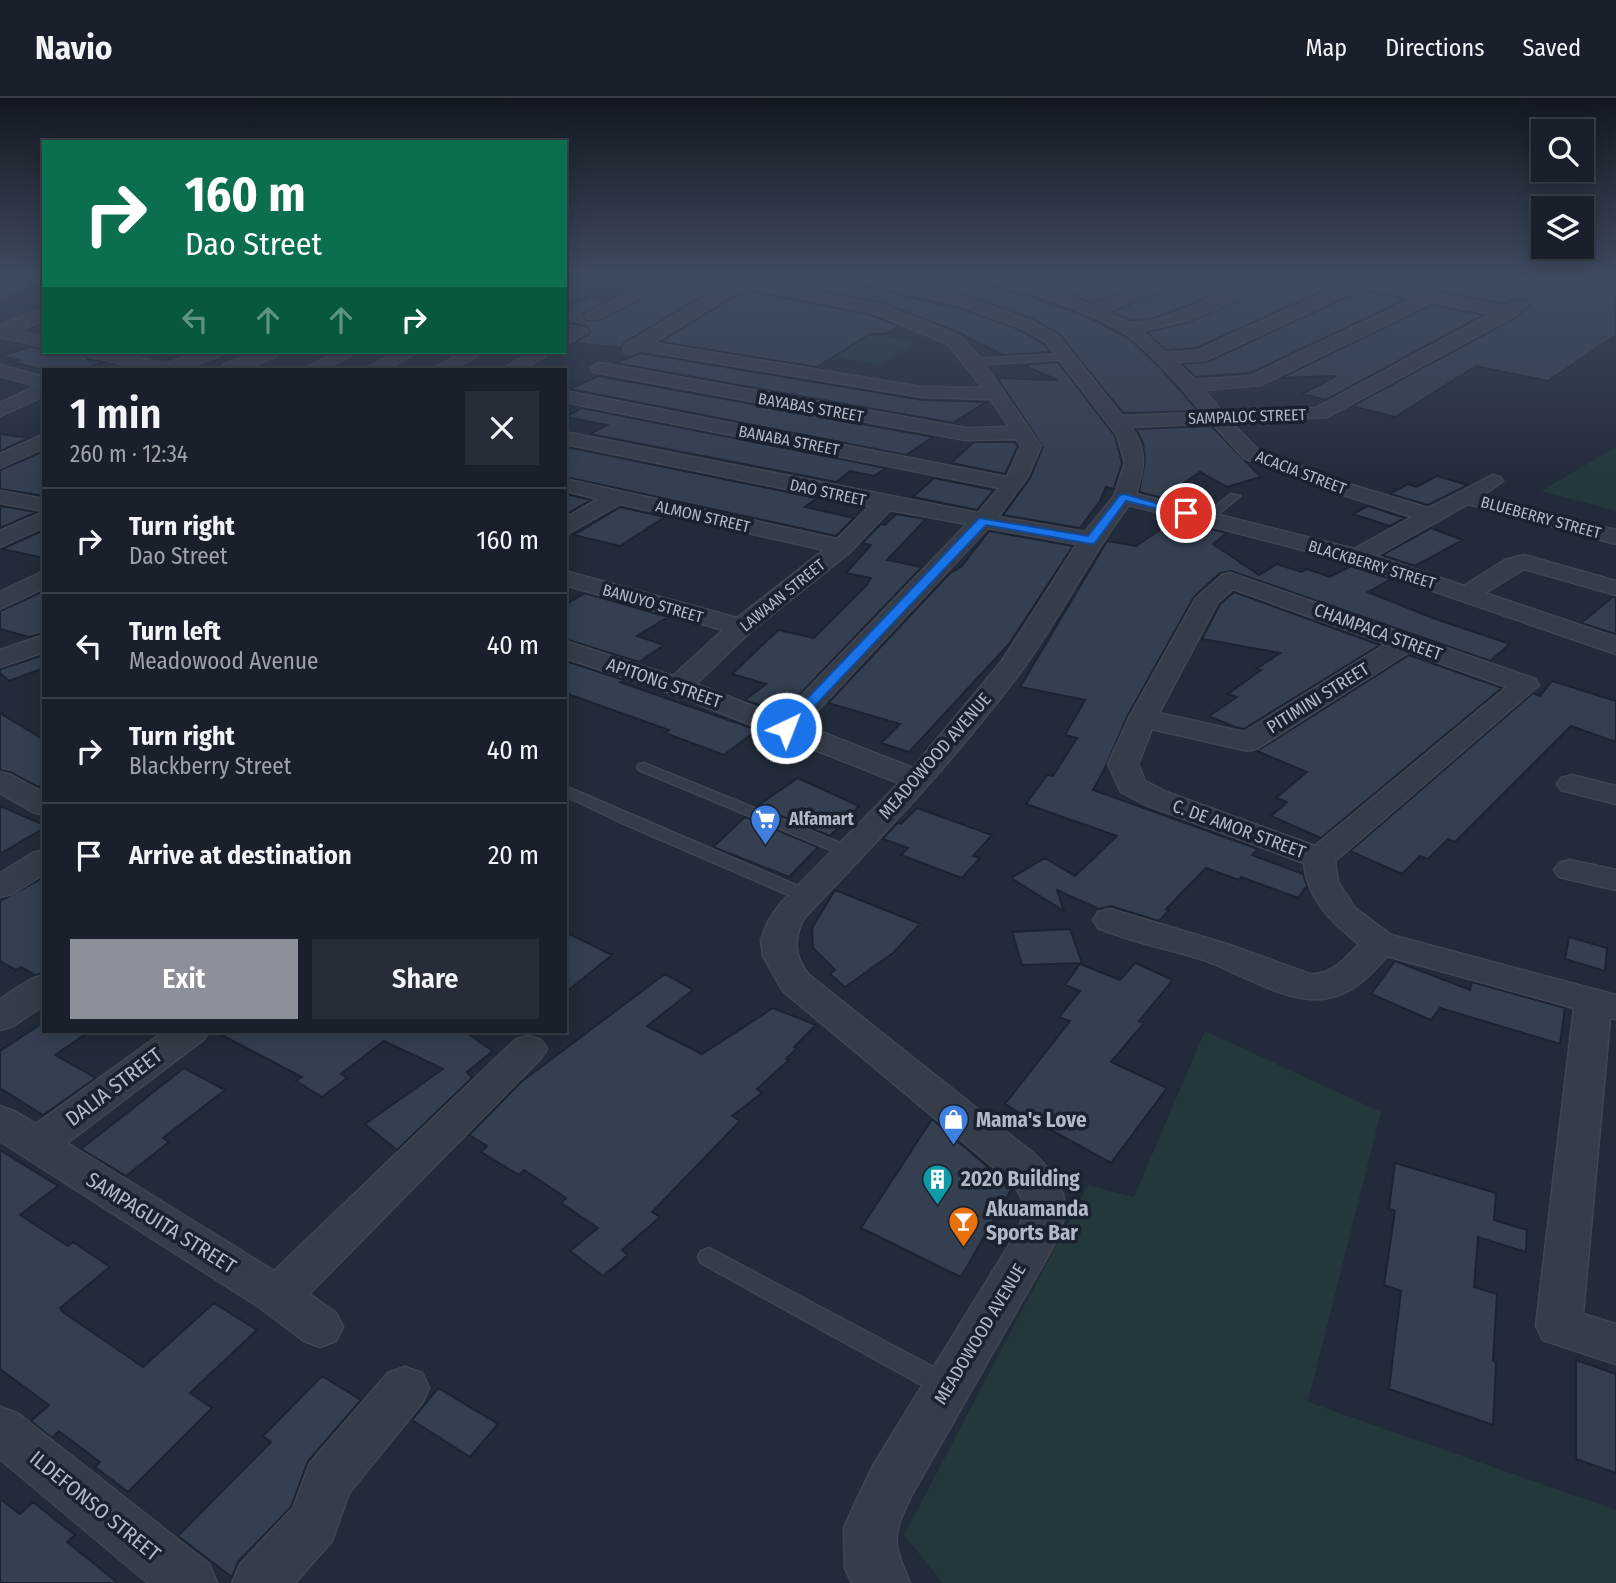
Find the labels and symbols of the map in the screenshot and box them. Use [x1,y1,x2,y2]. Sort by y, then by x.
street label: BAYABAS STREET [757,389,866,426]
street label: SAMPALOC STREET [1188,405,1307,428]
street label: BANABA STREET [737,421,841,460]
street label: ACACIA STREET [1253,447,1349,499]
street label: DAO STREET [788,475,868,510]
pin [1156,483,1216,543]
street label: BLUEBERRY STREET [1479,492,1604,543]
street label: ALMON STREET [654,496,752,537]
street label: BLACKBERRY STREET [1306,536,1438,593]
street label: LAWAAN STREET [736,555,829,635]
street label: BANUYO STREET [600,580,706,627]
street label: CHAMPACA STREET [1311,599,1446,666]
street label: APITONG STREET [604,653,725,713]
street label: PITIMINI STREET [1263,657,1374,738]
street label: MEADOWOOD AVENUE [874,688,996,824]
position arrow [749,691,823,765]
street label: C. DE AMOR STREET [1170,795,1309,863]
supermarket icon: Alfamart [749,802,783,846]
place label: Alfamart [788,808,854,830]
street label: DALIA STREET [61,1042,168,1132]
shop icon: Mama's Love [936,1103,970,1147]
place label: Mama's Love [976,1107,1087,1133]
building icon: 2020 Building [921,1162,955,1206]
street label: SAMPAGUITA STREET [81,1166,241,1280]
place label: 2020 Building [960,1166,1080,1192]
place label: Akuamanda Sports Bar [985,1196,1089,1246]
bar icon: Akuamanda Sports Bar [946,1204,980,1248]
street label: MEADOWOOD AVENUE [929,1260,1031,1408]
street label: ILDEFONSO STREET [24,1445,166,1567]

